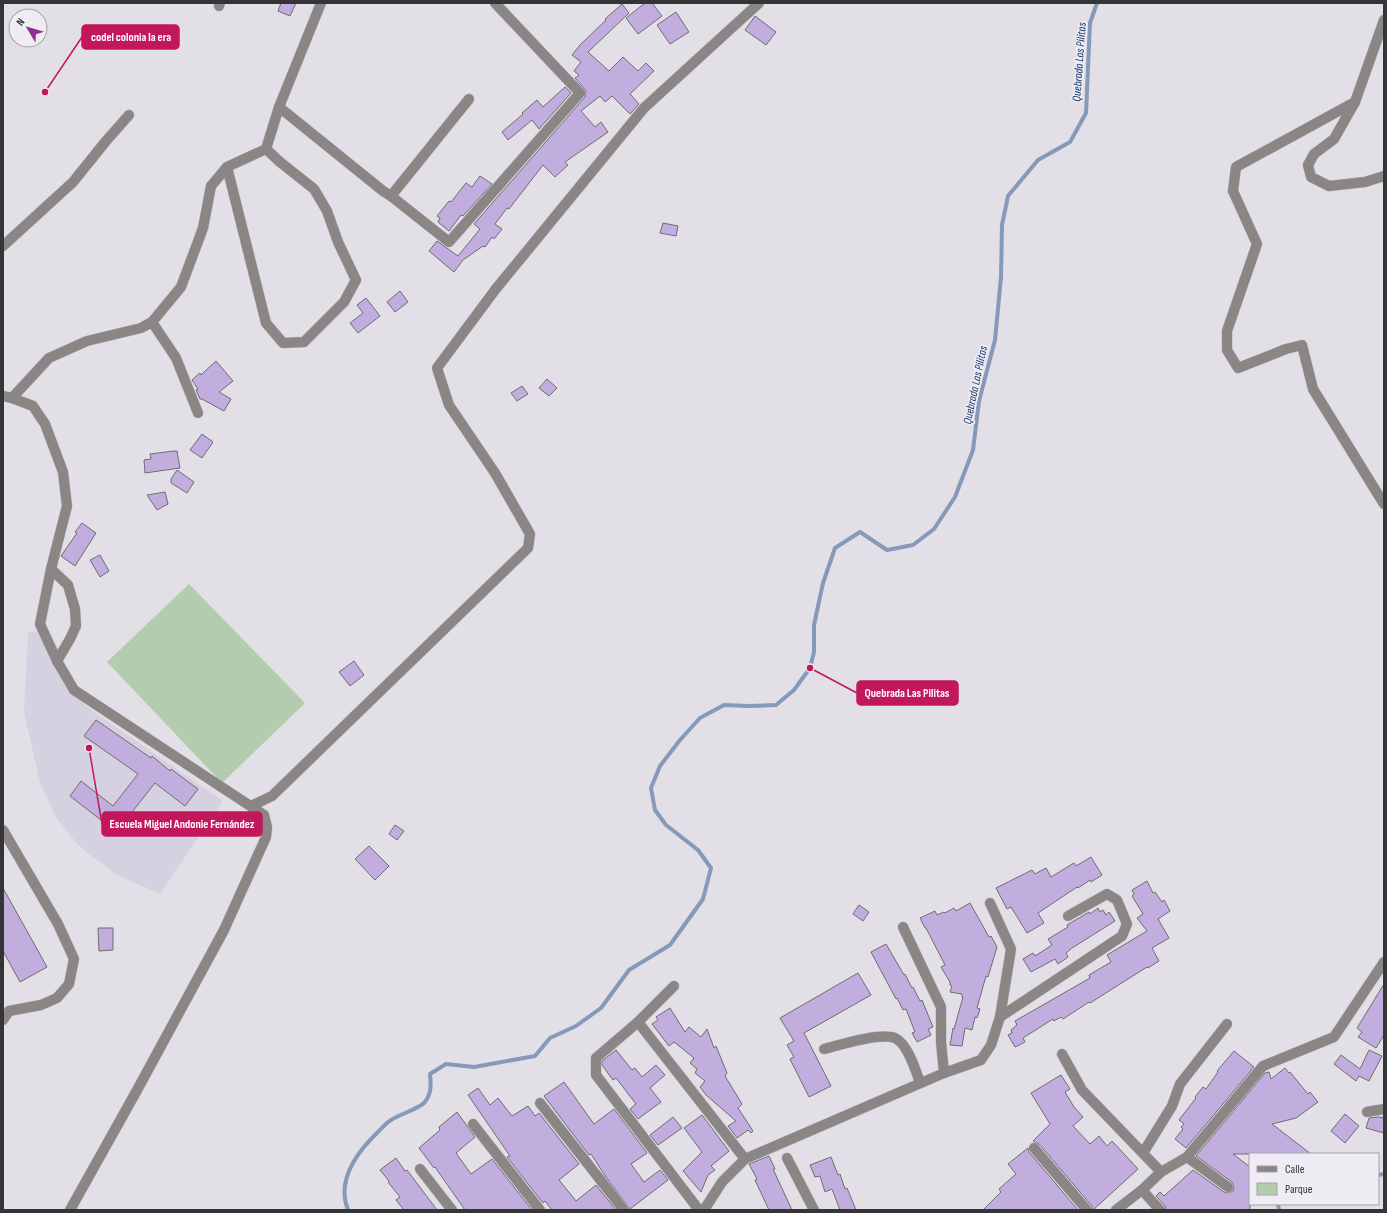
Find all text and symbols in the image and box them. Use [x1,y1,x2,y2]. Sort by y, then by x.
north arrow [8,8,48,48]
text: N [14,16,28,28]
water label: Quebrada Las Pilitas [1069,21,1090,102]
callout: codel colonia la era [82,25,179,49]
text: codel colonia la era [91,30,171,45]
water label: Quebrada Las Pilitas [960,344,991,426]
callout: Quebrada Las Pilitas [857,681,958,705]
text: Quebrada Las Pilitas [865,686,950,701]
callout: Escuela Miguel Andonie Fernández [102,812,262,836]
text: Escuela Miguel Andonie Fernández [110,817,255,832]
legend [1249,1153,1379,1205]
text: Calle [1285,1162,1305,1177]
text: Parque [1285,1182,1313,1197]

